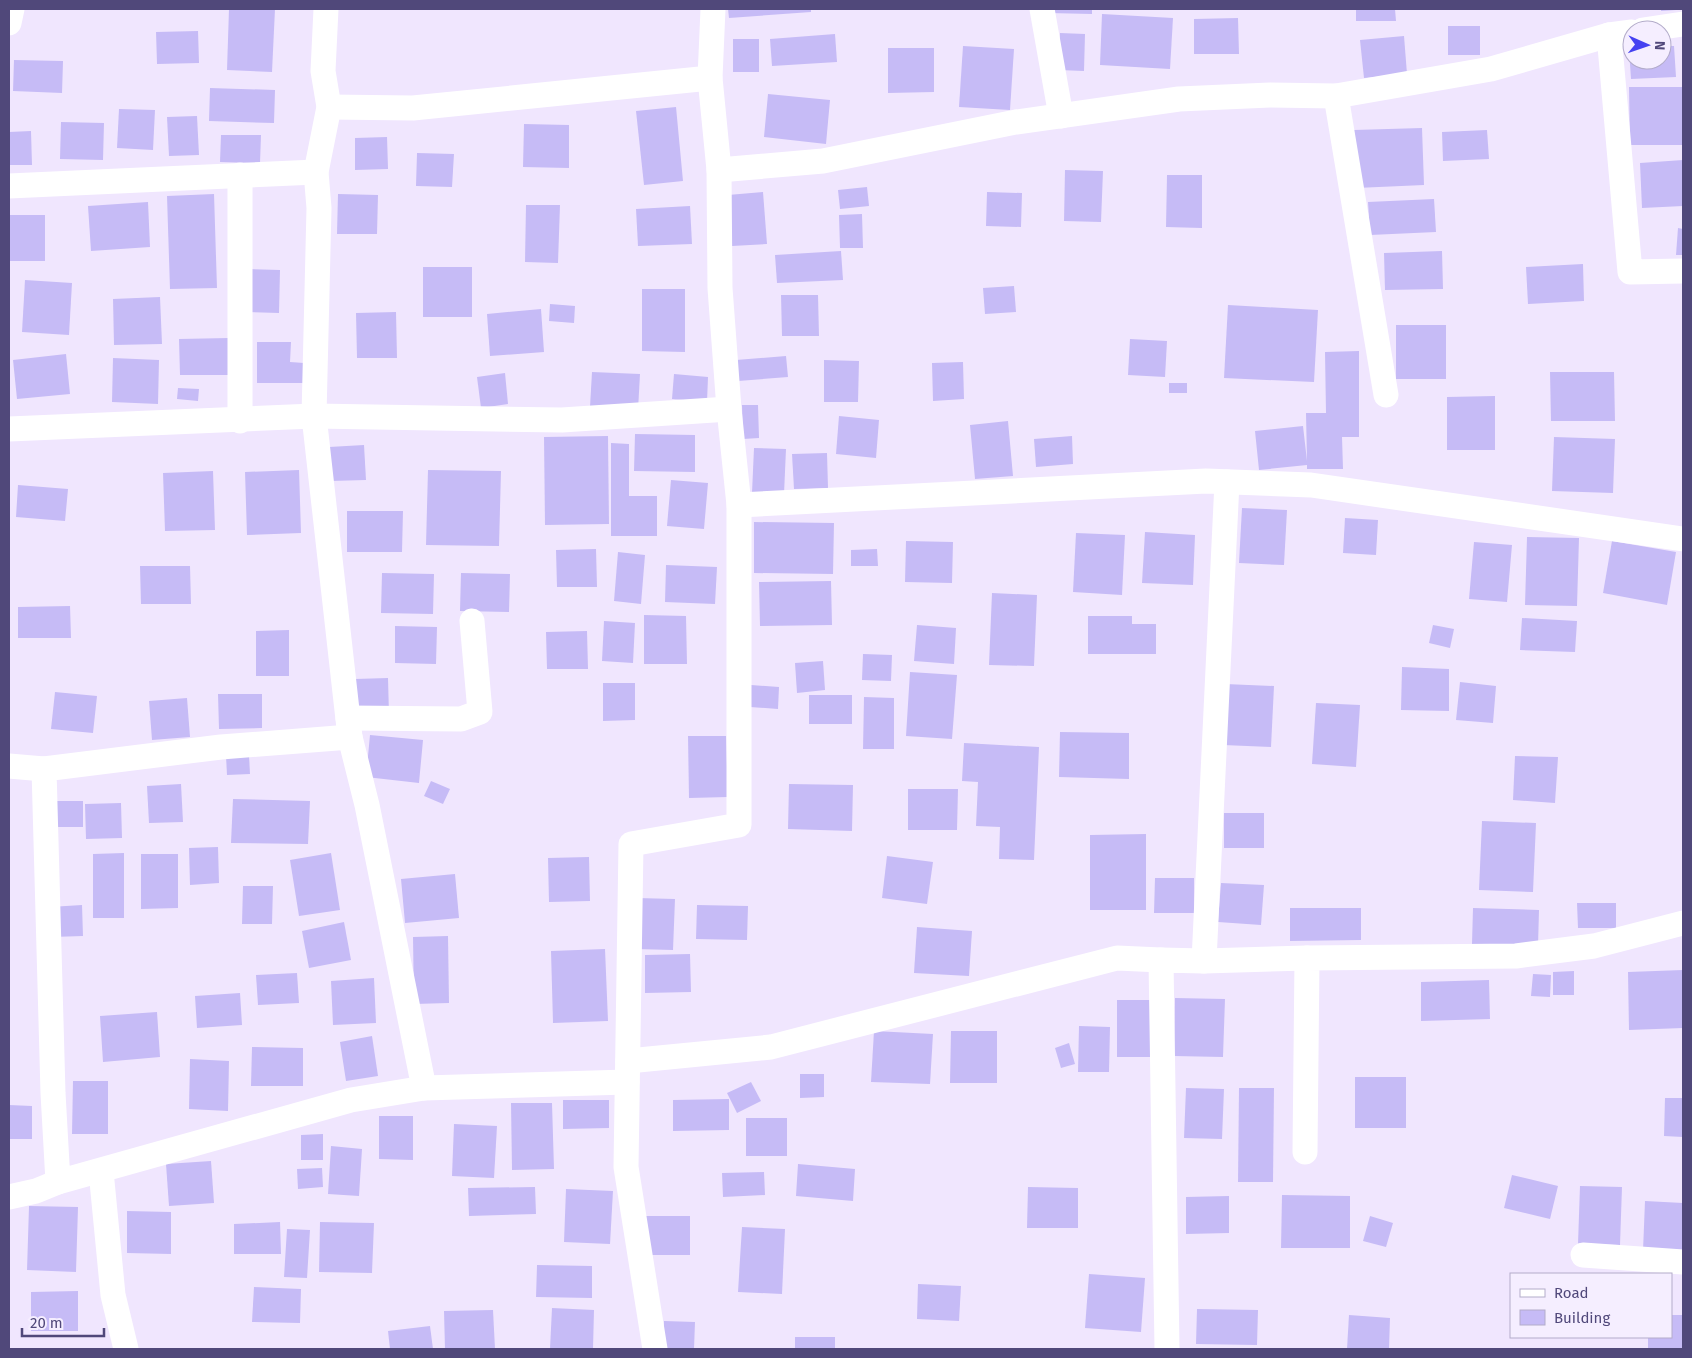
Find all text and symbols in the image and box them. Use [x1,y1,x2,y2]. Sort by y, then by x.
north arrow [1622,20,1672,70]
text: N [1651,40,1668,50]
legend [1510,1273,1672,1338]
text: Road [1554,1284,1589,1302]
scale bar [22,1306,105,1338]
text: Building [1554,1309,1610,1327]
text: 20 m [30,1314,63,1332]

